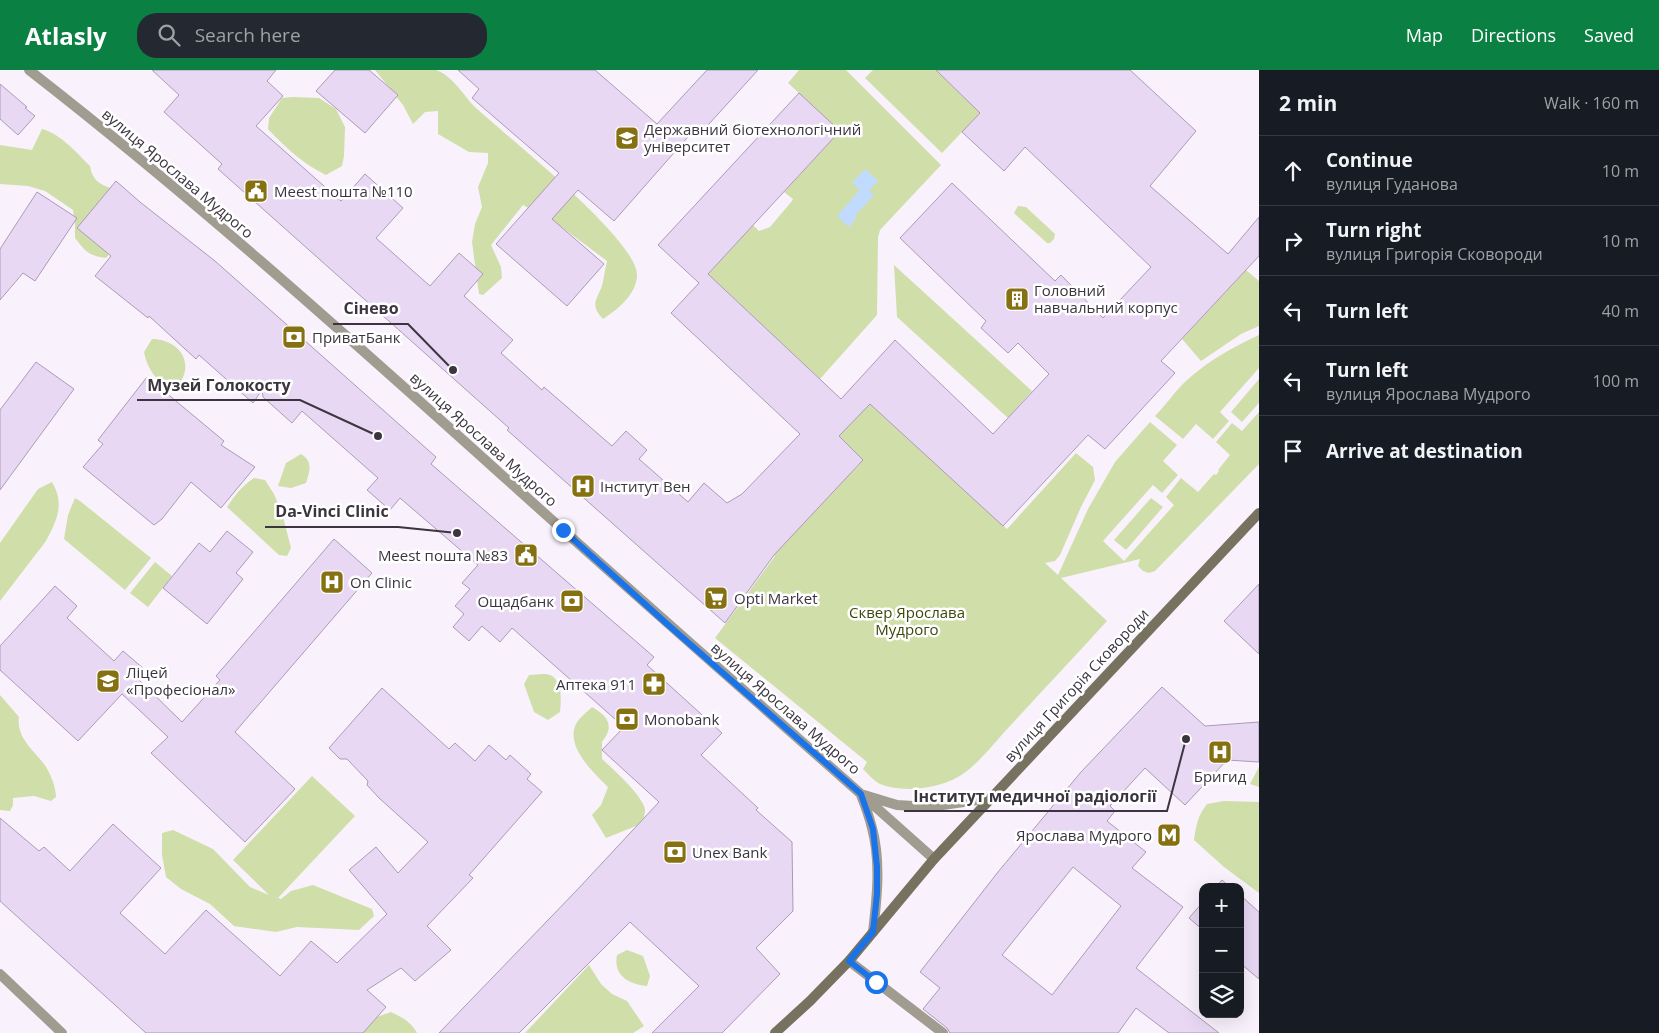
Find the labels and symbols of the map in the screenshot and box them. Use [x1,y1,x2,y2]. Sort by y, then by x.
street label: вулиця Ярослава Мудрого [98,104,258,242]
place label: Державний біотехнологічний університет [644,119,861,156]
school or university icon: Державний біотехнологічний університет [614,125,640,151]
public building icon: Meest пошта №110 [243,178,269,204]
place label: Meest пошта №110 [274,181,413,201]
place label: Головний навчальний корпус [1034,280,1178,317]
building icon: Головний навчальний корпус [1004,286,1030,312]
callout: Сінево [333,293,408,324]
text: Сінево [343,297,399,319]
bank icon: ПриватБанк [281,324,307,350]
place label: ПриватБанк [312,327,401,347]
street label: вулиця Ярослава Мудрого [406,367,562,511]
callout: Музей Голокосту [137,369,300,400]
text: Музей Голокосту [147,374,292,396]
hospital icon: Інститут Вен [570,473,596,499]
place label: Інститут Вен [600,476,691,496]
callout: Da-Vinci Сlinic [265,496,398,527]
text: Da-Vinci Сlinic [275,500,389,522]
route end [552,519,575,542]
public building icon: Meest пошта №83 [513,542,539,568]
place label: Meest пошта №83 [378,545,508,565]
hospital icon: On Clinic [319,569,345,595]
place label: On Clinic [350,572,412,592]
supermarket icon: Opti Market [703,585,729,611]
bank icon: Ощадбанк [559,588,585,614]
place label: Opti Market [734,588,817,608]
place label: Ощадбанк [477,591,554,611]
park label: Сквер Ярослава Мудрого [849,602,965,639]
street label: вулиця Григорія Сковороди [999,604,1153,766]
street label: вулиця Ярослава Мудрого [707,638,865,778]
place label: Ліцей «Професіонал» [126,662,236,699]
school or university icon: Ліцей «Професіонал» [95,668,121,694]
pharmacy icon: Аптека 911 [641,671,667,697]
place label: Аптека 911 [556,674,636,694]
bank icon: Monobank [614,706,640,732]
place label: Monobank [644,709,719,729]
hospital icon: Бригид [1207,739,1233,765]
place label: Бригид [1194,766,1247,786]
callout: Інститут медичної радіології [904,780,1167,811]
text: Інститут медичної радіології [913,785,1158,807]
metro station icon: Ярослава Мудрого [1156,822,1182,848]
place label: Ярослава Мудрого [1016,825,1152,845]
bank icon: Unex Bank [662,839,688,865]
place label: Unex Bank [692,842,768,862]
route start [865,971,888,994]

